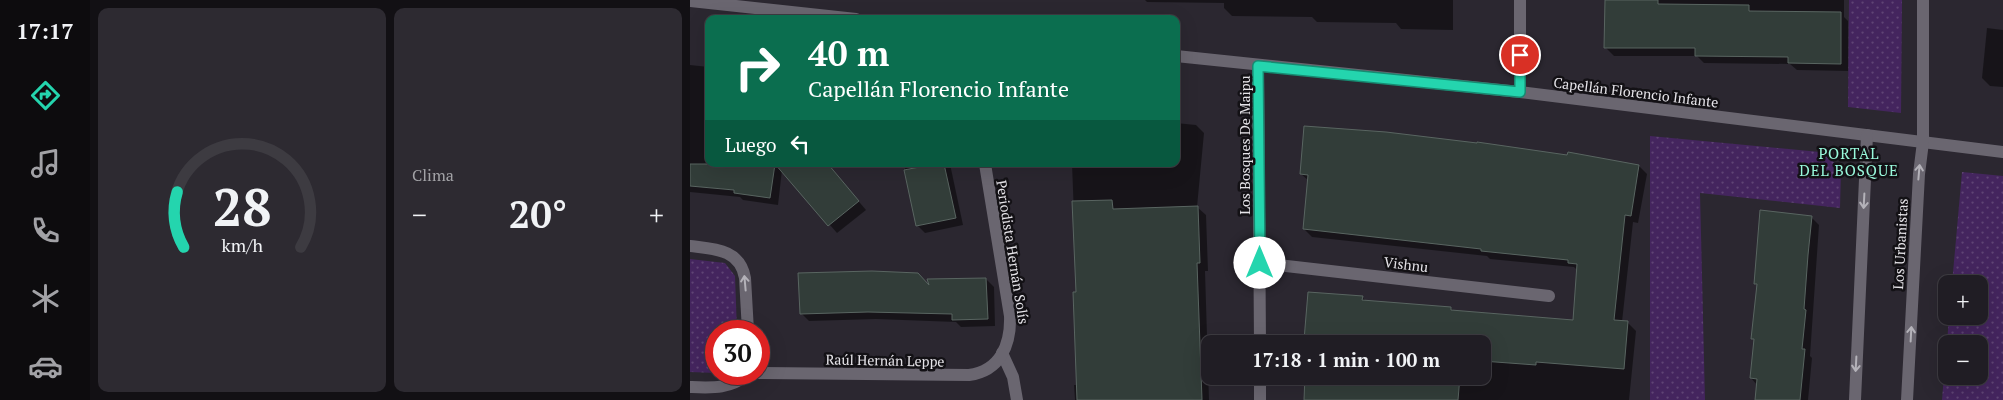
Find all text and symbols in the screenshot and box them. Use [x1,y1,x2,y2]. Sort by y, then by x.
text: 17:17 [16,16,74,45]
text: 40 m [808,30,889,76]
pin [1499,34,1541,76]
icon: right [725,35,790,100]
icon: arrive [1506,41,1534,69]
street label: Capellán Florencio Infante [1552,72,1720,112]
text: Capellán Florencio Infante [808,74,1069,103]
street label: Los Bosques De Maipu [1235,75,1254,215]
icon: directions [28,78,63,113]
icon: left [786,130,814,158]
text: Luego [725,132,776,157]
district label: PORTAL DEL BOSQUE [1799,143,1899,180]
icon: music [28,146,63,181]
text: Clima [412,164,454,186]
one-way arrow [1915,164,1924,180]
text: 28 [213,172,271,241]
street label: Periodista Hernán Solís [992,179,1034,325]
text: 20° [509,189,567,239]
one-way arrow [1860,193,1869,209]
text: − [412,196,427,233]
text: + [649,196,664,233]
street label: Los Urbanistas [1888,198,1912,290]
icon: phone [28,213,63,248]
text: km/h [221,233,263,257]
position arrow [1233,236,1285,288]
street label: Vishnu [1383,252,1429,276]
one-way arrow [740,275,750,291]
map controls [1938,275,1988,385]
button: + [1938,275,1988,325]
icon: climate [28,281,63,316]
speed limit sign: 30 [705,320,770,385]
one-way arrow [1906,326,1915,342]
button: − [1938,335,1988,385]
text: 17:18 · 1 min · 100 m [1252,347,1440,372]
icon: car [28,349,63,384]
street label: Raúl Hernán Leppe [825,349,945,371]
one-way arrow [1852,355,1861,371]

